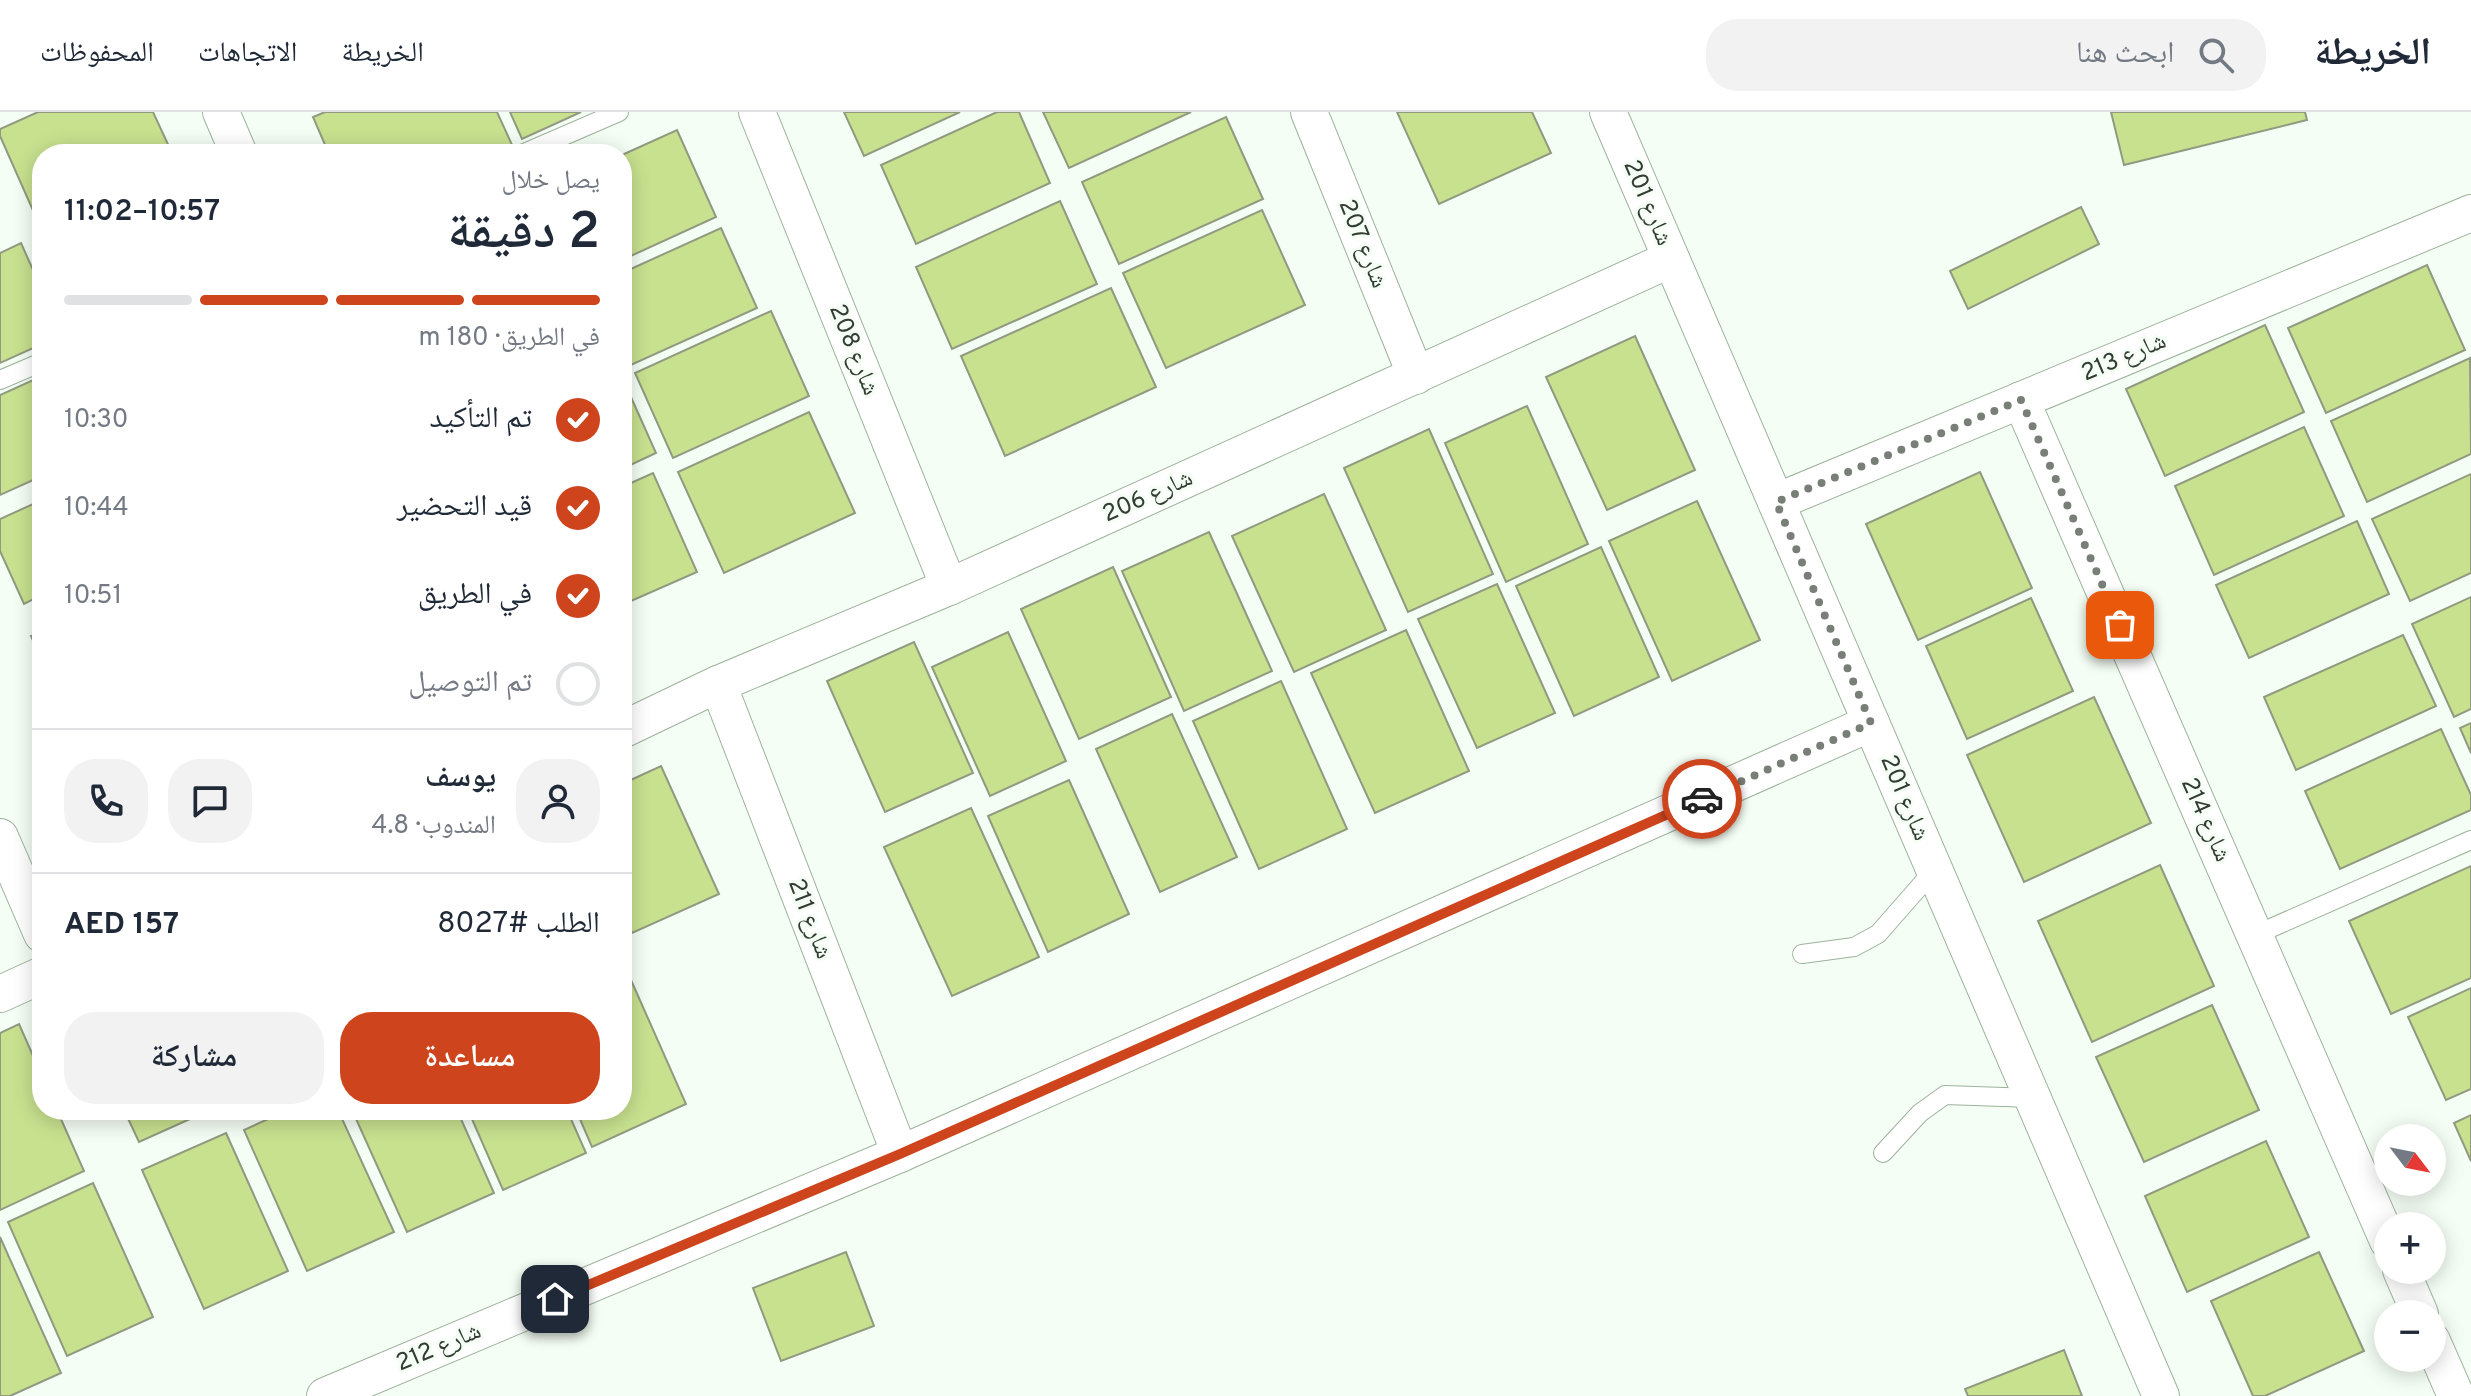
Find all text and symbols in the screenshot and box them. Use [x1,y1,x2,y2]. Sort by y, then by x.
search box [1706,19,2266,91]
text: الخريطة [2314,30,2431,79]
icon: search [2194,33,2238,77]
text: المحفوظات [40,36,154,72]
text: الاتجاهات [198,36,297,72]
text: الخريطة [341,36,424,72]
text: ابحث هنا [2076,36,2174,73]
street label: شارع 201 [1616,156,1678,250]
text: يصل خلال [502,165,600,198]
text: 10:57–11:02 [64,194,220,231]
street label: شارع 207 [1331,195,1393,293]
text: 2 دقيقة [447,201,600,267]
street label: شارع 208 [821,300,885,400]
text: في الطريق · 180 m [419,322,600,355]
street label: شارع 213 [2077,327,2171,389]
icon: check [556,398,600,442]
text: تم التأكيد [429,401,532,438]
text: 10:30 [64,404,128,437]
street label: شارع 206 [1098,464,1198,530]
icon: check [556,486,600,530]
text: قيد التحضير [397,489,532,526]
text: 10:44 [64,492,129,525]
icon: check [556,574,600,618]
text: في الطريق [418,577,532,614]
text: 10:51 [64,580,122,613]
pin [2086,591,2154,659]
icon: bag [2098,603,2142,647]
text: تم التوصيل [408,665,532,702]
street label: شارع 201 [1873,751,1935,845]
button: phone [64,759,148,843]
button: chat [168,759,252,843]
button: person [516,759,600,843]
courier [1662,759,1742,839]
text: يوسف [425,760,496,797]
street label: شارع 214 [2173,773,2237,867]
icon: car [1680,777,1724,821]
text: المندوب · 4.8 [371,810,496,843]
street label: شارع 211 [780,874,838,964]
text: الطلب #8027 [437,906,600,943]
text: AED 157 [64,907,179,944]
button: مشاركة [64,1012,324,1104]
button: مساعدة [340,1012,600,1104]
north arrow [2374,1124,2446,1196]
map controls [2374,1124,2446,1372]
button: + [2374,1212,2446,1284]
pin [521,1265,589,1333]
icon: home [533,1277,577,1321]
button: − [2374,1300,2446,1372]
street label: شارع 212 [392,1317,486,1379]

